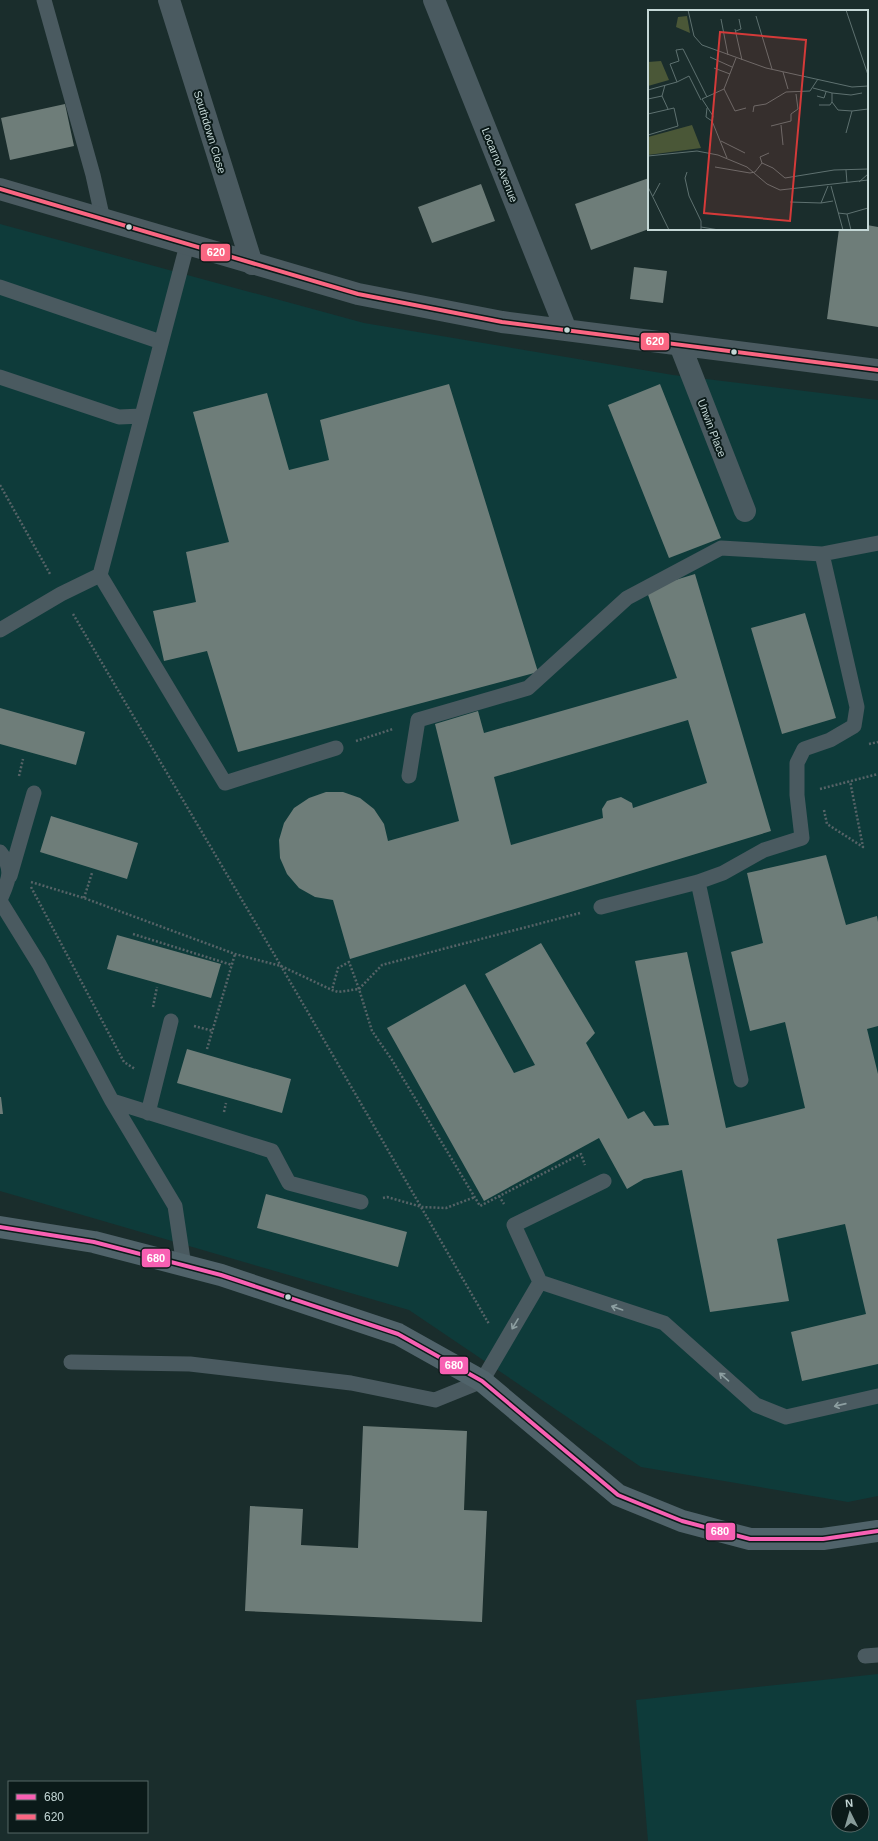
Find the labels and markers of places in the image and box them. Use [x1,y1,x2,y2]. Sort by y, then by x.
unlabelled marker [124,222,134,232]
unlabelled marker [562,325,572,335]
unlabelled marker [729,347,739,357]
unlabelled marker [283,1292,293,1302]

